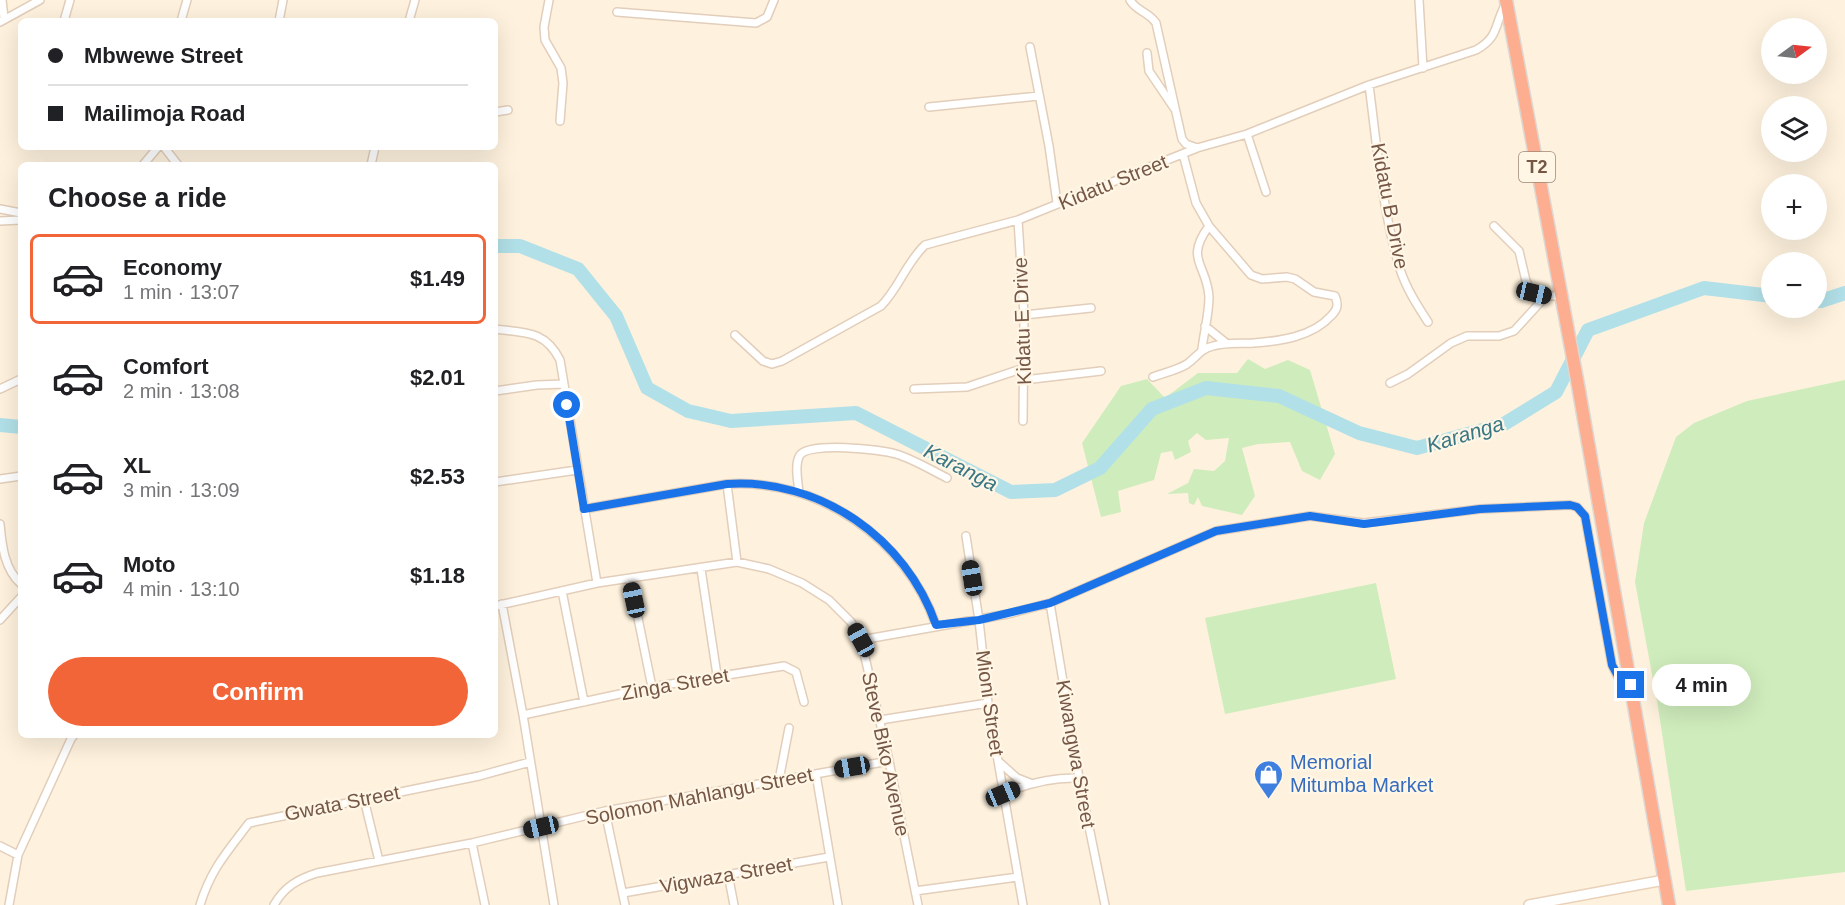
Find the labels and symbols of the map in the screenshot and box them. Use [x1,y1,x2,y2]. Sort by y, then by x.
north arrow [1761,18,1827,84]
street label: Kidatu B Drive [1367,141,1413,271]
street label: Kidatu Street [1055,150,1171,214]
road number: T2 [1519,152,1555,182]
street label: Kidatu E Drive [1009,257,1035,385]
car [1514,280,1554,306]
route start [553,391,580,418]
water label: Karanga [1424,411,1506,457]
water label: Karanga [920,439,1002,495]
car [960,559,984,597]
car [621,581,647,619]
car [844,620,878,660]
street label: Mioni Street [972,649,1008,758]
street label: Zinga Street [619,664,731,704]
callout: 4 min [1652,664,1751,706]
street label: Steve Biko Avenue [858,670,914,838]
route end [1617,671,1644,698]
street label: Kiwangwa Street [1052,678,1100,830]
place label: Memorial Mitumba Market [1290,751,1434,796]
car [833,755,871,779]
shop icon: Memorial Mitumba Market [1253,758,1285,800]
street label: Solomon Mahlangu Street [583,763,815,829]
car [983,779,1023,809]
street label: Gwata Street [283,781,402,825]
car [521,814,561,840]
street label: Vigwaza Street [658,852,794,897]

